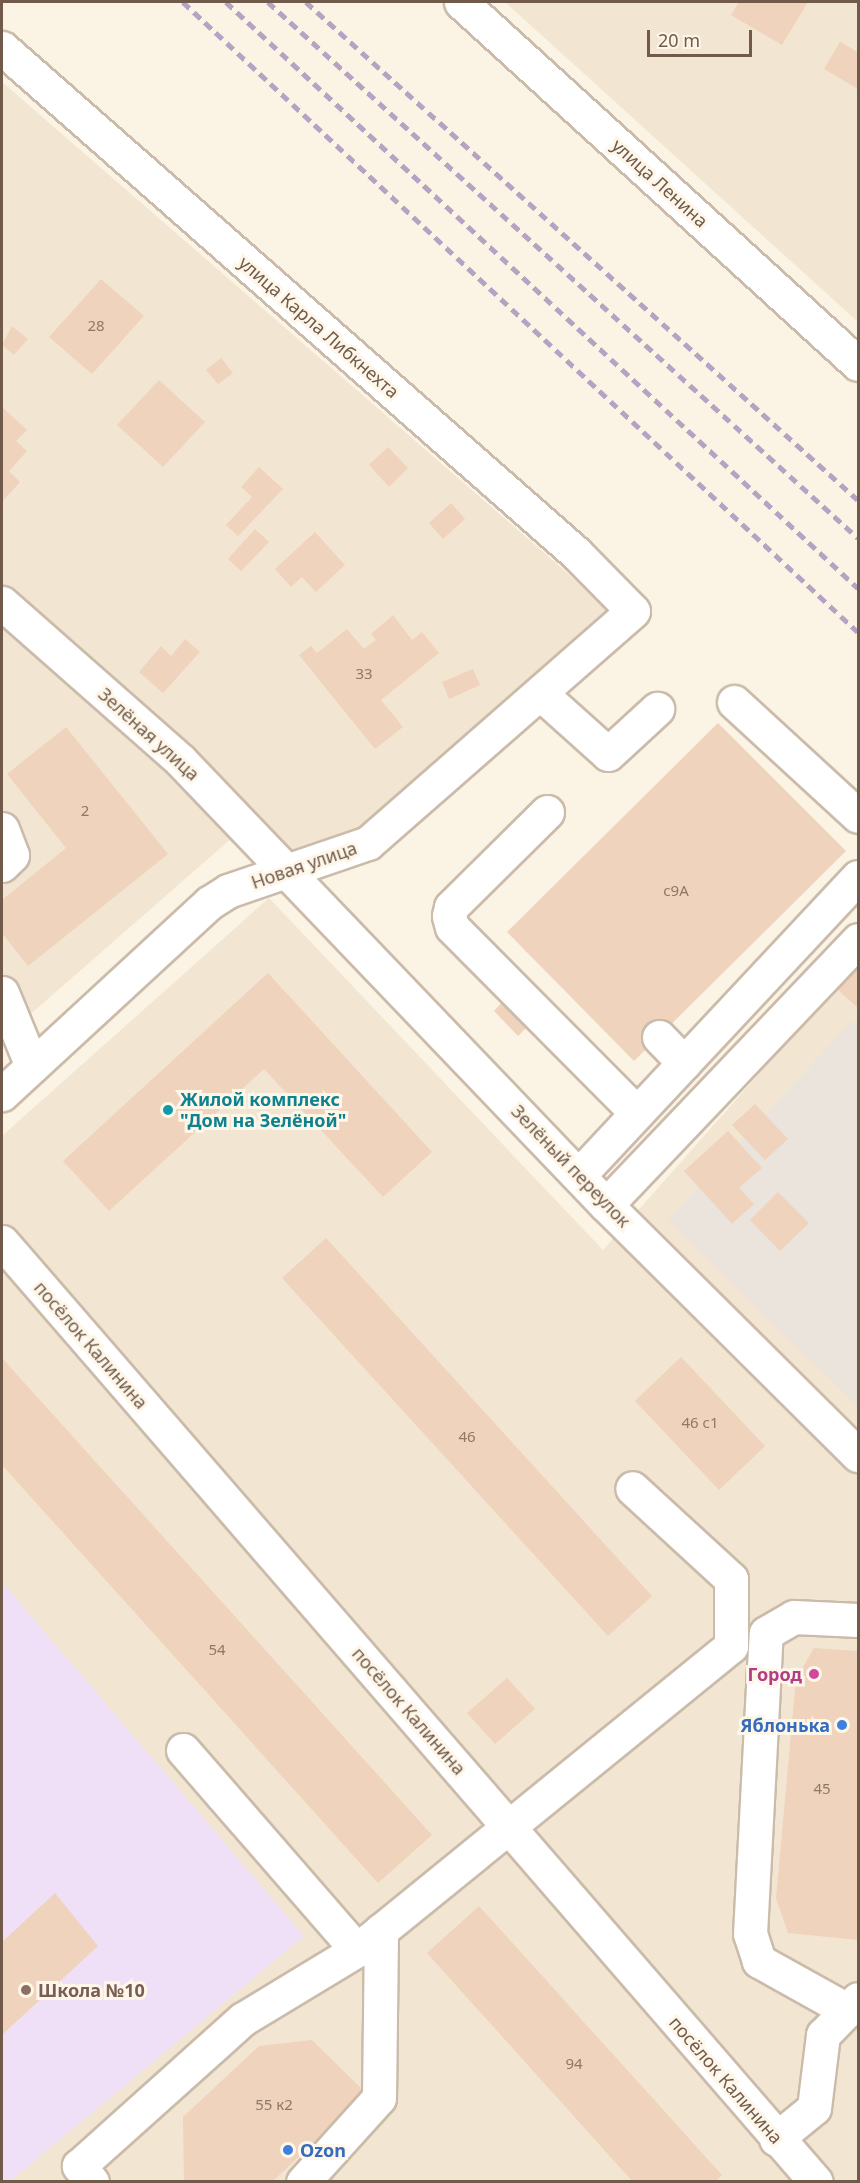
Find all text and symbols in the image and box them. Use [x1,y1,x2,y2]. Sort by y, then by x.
scale bar [650,18,755,56]
text: 20 m [658,28,700,52]
street label: улица Ленина [608,134,712,232]
street label: улица Карла Либкнехта [234,252,404,402]
house number: 28 [87,317,105,335]
house number: 33 [355,665,373,683]
street label: Зелёная улица [94,683,204,785]
house number: 2 [81,802,89,820]
street label: Новая улица [248,837,360,893]
house number: с9А [663,882,689,900]
place label: Жилой комплекс "Дом на Зелёной" [180,1089,346,1132]
street label: Зелёный переулок [507,1100,635,1232]
marker: Жилой комплекс "Дом на Зелёной" [161,1103,175,1117]
street label: посёлок Калинина [30,1277,152,1413]
house number: 46 с1 [681,1414,719,1432]
house number: 46 [458,1428,476,1446]
house number: 54 [208,1641,226,1659]
street label: посёлок Калинина [348,1643,470,1779]
place label: Город [748,1663,802,1685]
marker: Город [807,1667,821,1681]
place label: Яблонька [740,1714,830,1736]
marker: Яблонька [835,1718,849,1732]
house number: 45 [813,1780,831,1798]
place label: Школа №10 [38,1979,145,2001]
marker: Школа №10 [19,1983,33,1997]
street label: посёлок Калинина [665,2012,787,2148]
house number: 94 [565,2055,583,2073]
house number: 55 к2 [255,2096,293,2114]
place label: Ozon [300,2139,346,2161]
marker: Ozon [281,2143,295,2157]

